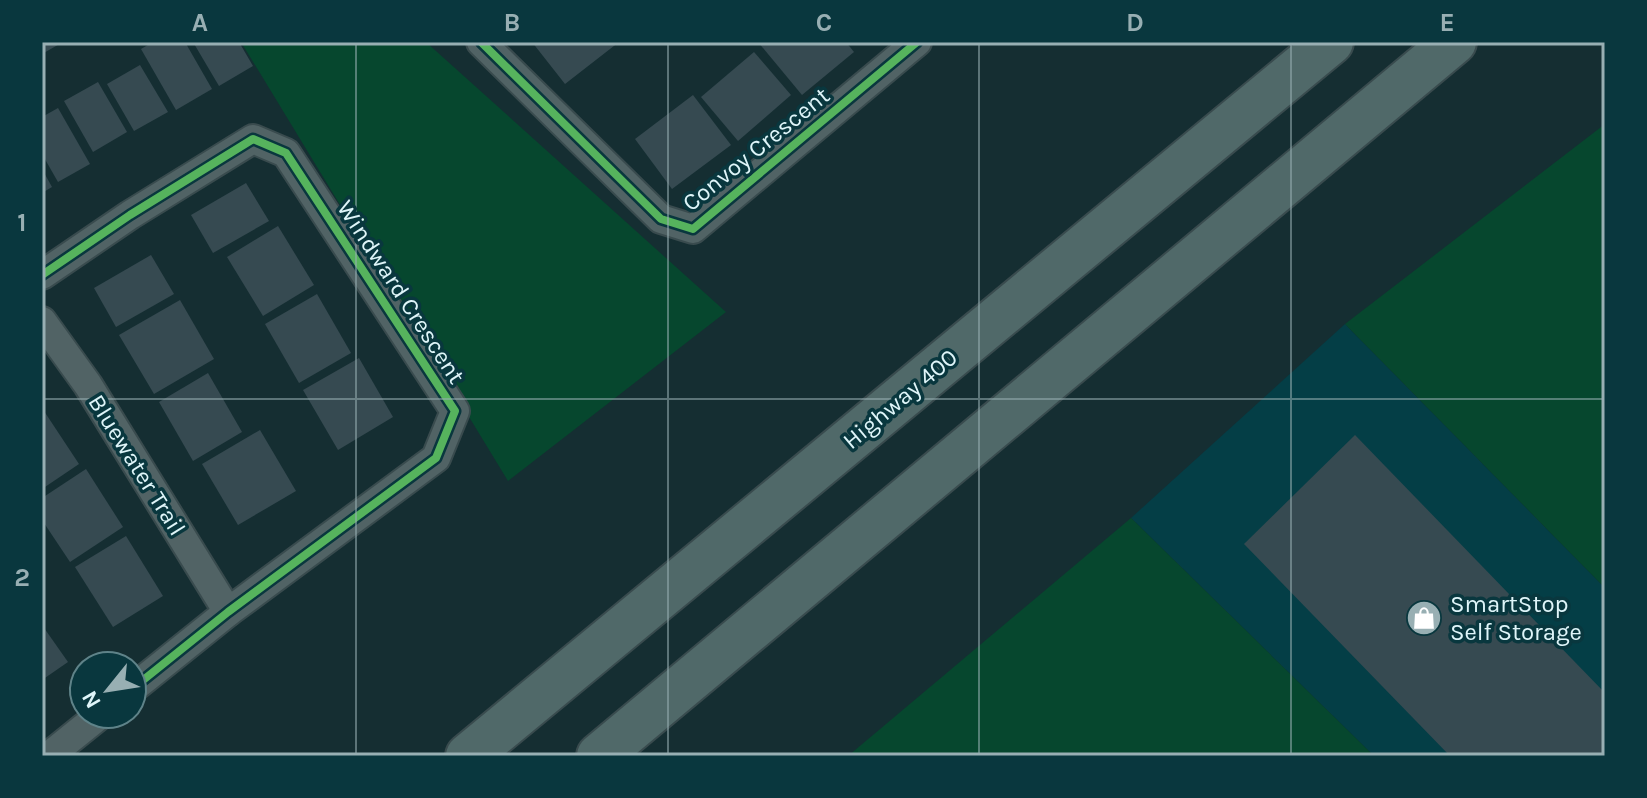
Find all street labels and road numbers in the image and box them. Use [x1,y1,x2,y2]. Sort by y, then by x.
street label: Convoy Crescent [677,81,835,217]
street label: Windward Crescent [331,195,471,389]
street label: Highway 400 [837,343,963,455]
street label: Bluewater Trail [83,389,191,541]

